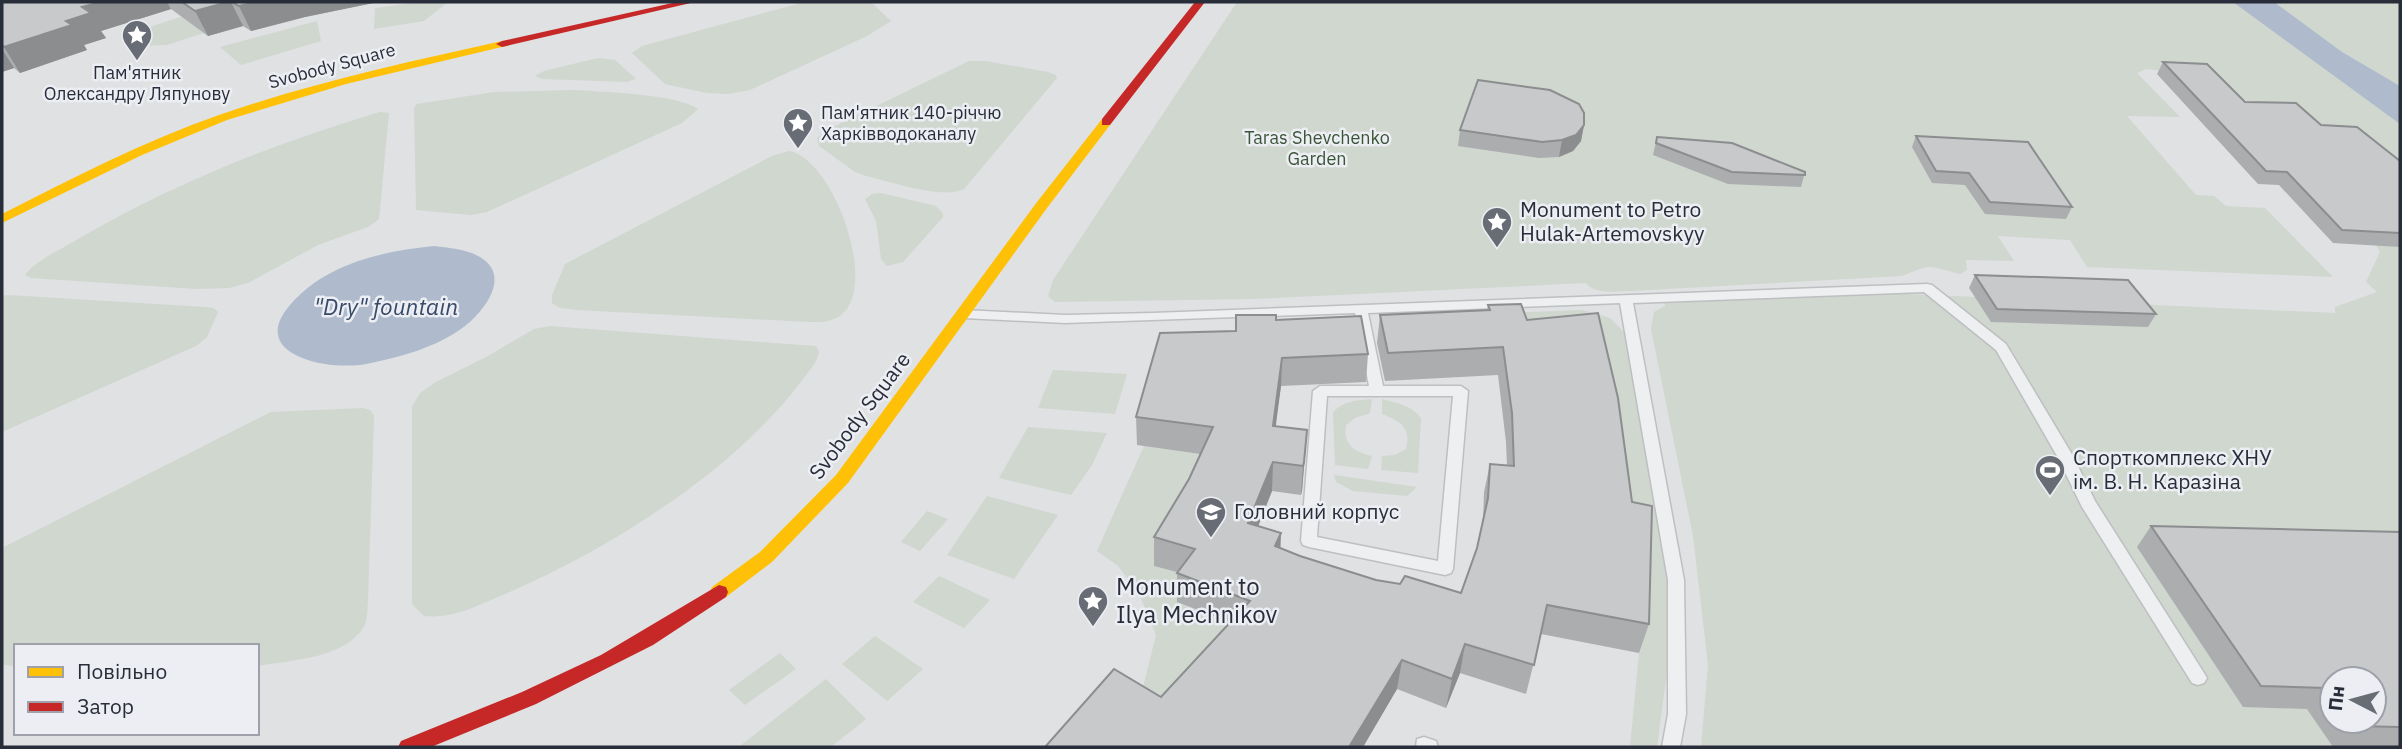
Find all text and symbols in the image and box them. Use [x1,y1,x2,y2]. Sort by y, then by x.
place icon: Пам'ятник Олександру Ляпунову [120,18,154,62]
street label: Svobody Square [266,37,398,94]
place label: Пам'ятник Олександру Ляпунову [44,61,230,105]
place label: Пам'ятник 140-річчю Харківводоканалу [821,101,1001,145]
place icon: Пам'ятник 140-річчю Харківводоканалу [781,106,815,150]
park label: Taras Shevchenko Garden [1244,126,1390,170]
place label: Monument to Petro Hulak-Artemovskyy [1520,195,1705,247]
place icon: Monument to Petro Hulak-Artemovskyy [1480,205,1514,249]
water label: "Dry" fountain [314,291,458,321]
street label: Svobody Square [802,346,916,485]
place label: Спорткомплекс ХНУ ім. В. Н. Каразіна [2073,443,2272,495]
sports icon: Спорткомплекс ХНУ ім. В. Н. Каразіна [2033,453,2067,497]
school or university icon: Головний корпус [1194,495,1228,539]
place label: Головний корпус [1234,497,1399,525]
place label: Monument to Ilya Mechnikov [1116,570,1277,630]
place icon: Monument to Ilya Mechnikov [1076,584,1110,628]
legend [14,644,259,735]
text: Повільно [77,657,167,685]
north arrow [2318,665,2388,735]
text: Пн [2323,684,2349,712]
text: Затор [77,692,134,720]

